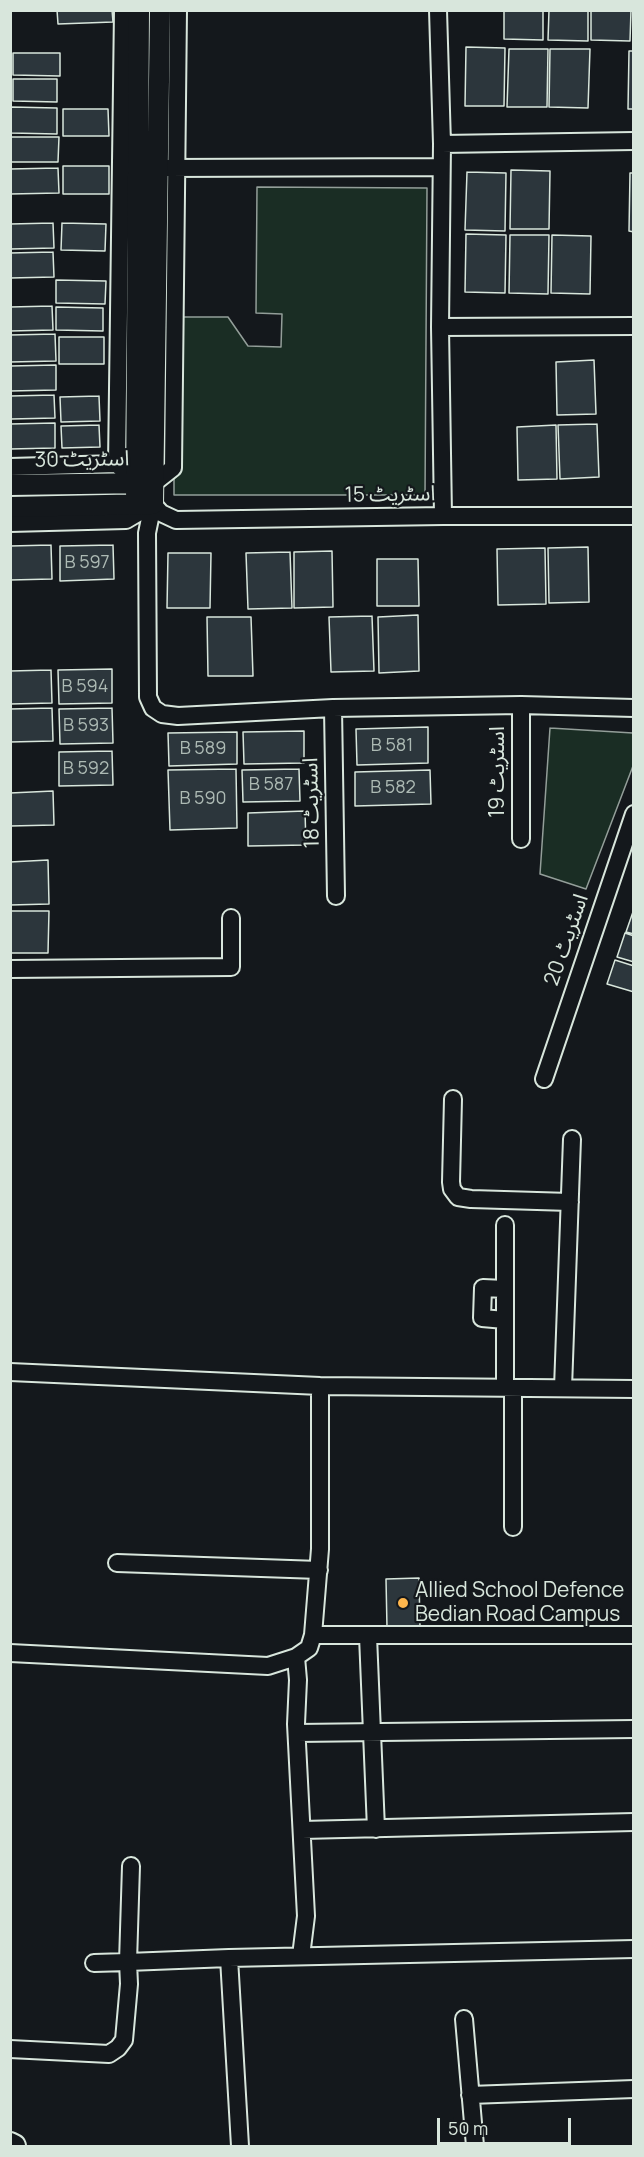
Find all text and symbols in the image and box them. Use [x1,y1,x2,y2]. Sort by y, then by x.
street label: اسٹریٹ 30 [34,447,130,473]
street label: اسٹریٹ 15 [344,482,436,508]
house number: B 597 [65,552,109,574]
house number: B 594 [62,676,108,698]
house number: B 593 [63,715,109,737]
street label: اسٹریٹ 19 [485,726,511,818]
house number: B 581 [371,735,413,757]
house number: B 589 [180,738,226,760]
street label: اسٹریٹ 18 [299,757,325,849]
house number: B 592 [63,758,109,780]
house number: B 587 [249,774,293,796]
house number: B 582 [370,777,416,799]
house number: B 590 [179,788,227,810]
street label: اسٹریٹ 20 [540,891,594,989]
place label: Allied School Defence Bedian Road Campus [415,1578,624,1628]
marker: Allied School Defence Bedian Road Campus [396,1596,410,1610]
scale bar [440,2106,574,2144]
text: 50 m [448,2116,488,2140]

